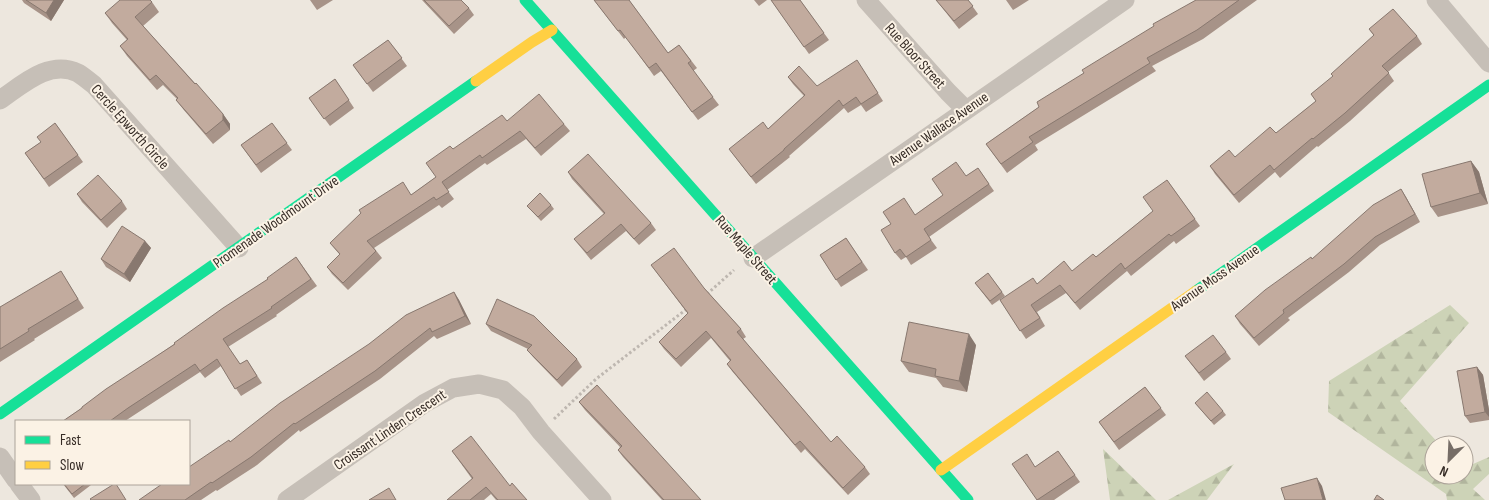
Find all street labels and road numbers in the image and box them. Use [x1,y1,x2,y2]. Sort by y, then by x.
street label: Rue Bloor Street [881,19,950,93]
street label: Cercle Epworth Circle [87,80,173,174]
street label: Avenue Wallace Avenue [885,88,992,171]
street label: Promenade Woodmount Drive [209,171,343,273]
street label: Rue Maple Street [711,212,781,289]
street label: Avenue Moss Avenue [1166,240,1263,316]
street label: Croissant Linden Crescent [330,385,450,475]

